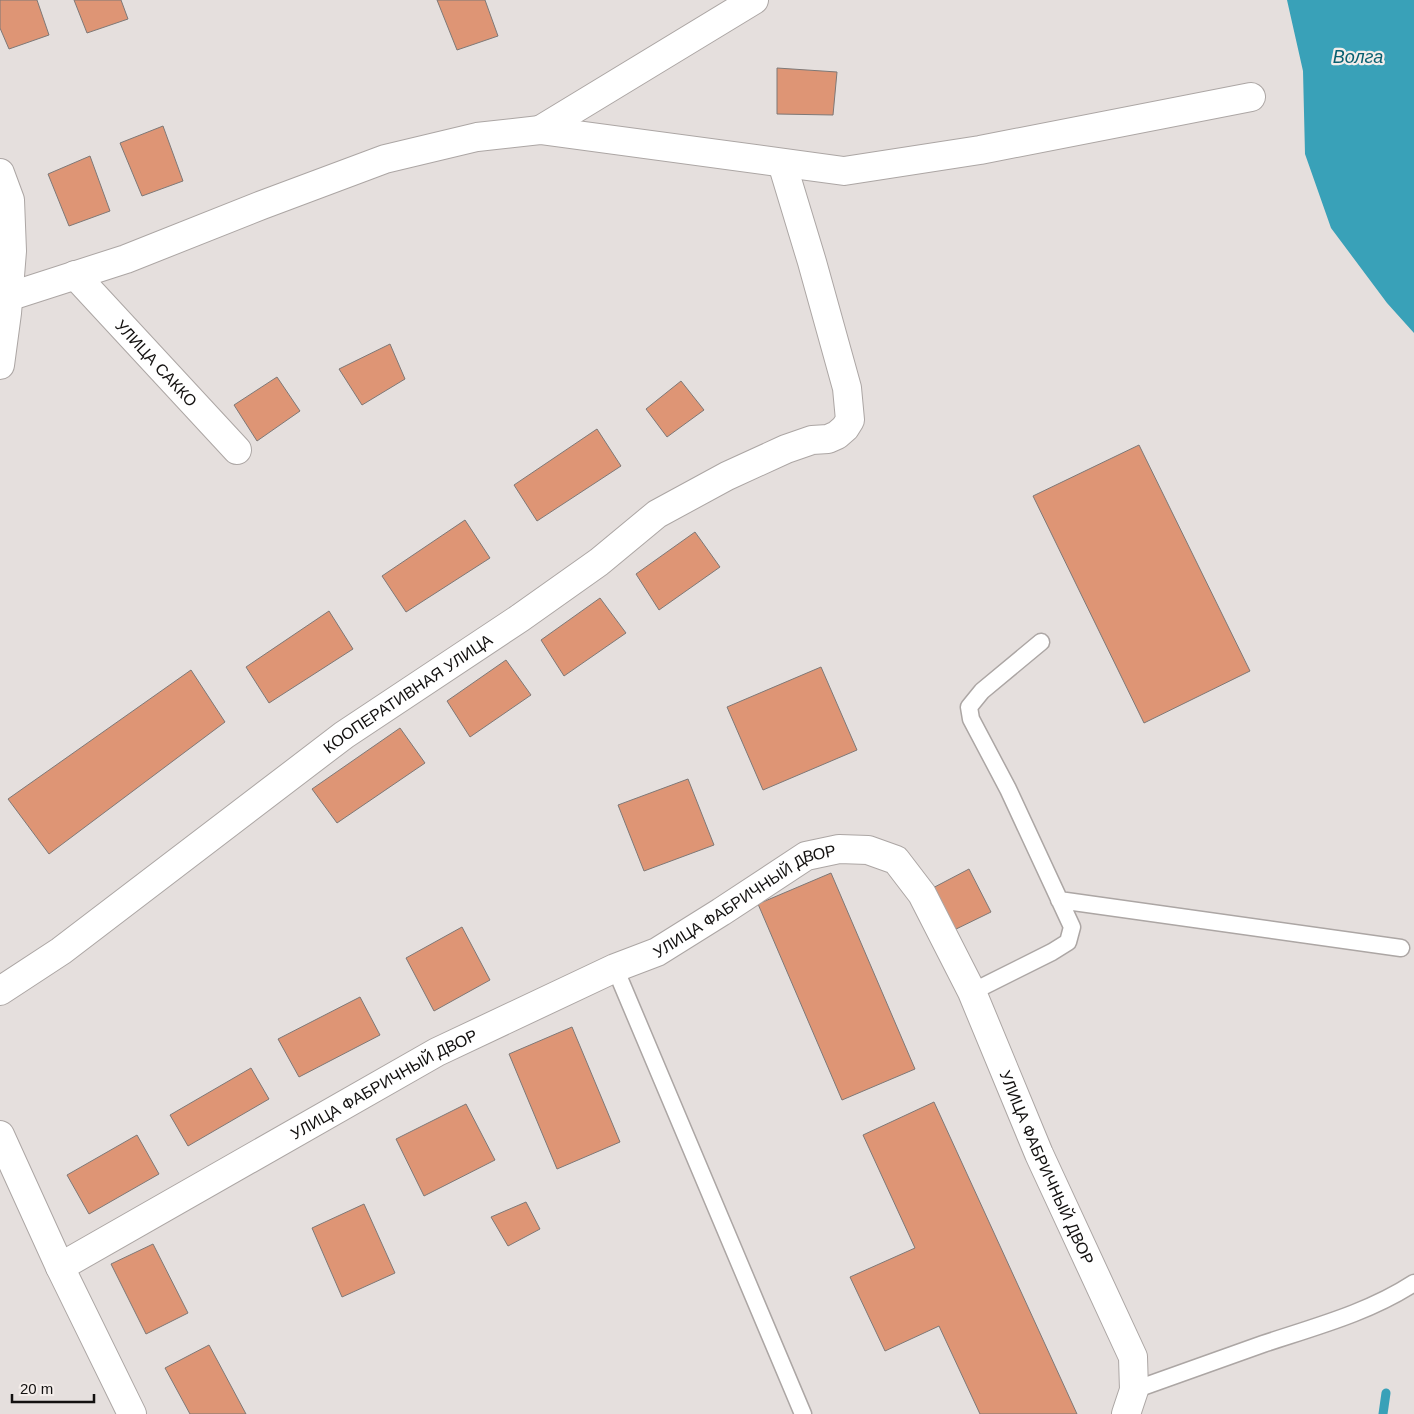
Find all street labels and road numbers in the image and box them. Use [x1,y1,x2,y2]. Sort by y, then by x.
street label: УЛИЦА САККО [112,317,200,410]
street label: КООПЕРАТИВНАЯ УЛИЦА [320,631,496,757]
street label: УЛИЦА ФАБРИЧНЫЙ ДВОР [650,842,837,961]
street label: УЛИЦА ФАБРИЧНЫЙ ДВОР [288,1026,480,1143]
street label: УЛИЦА ФАБРИЧНЫЙ ДВОР [996,1068,1097,1267]

